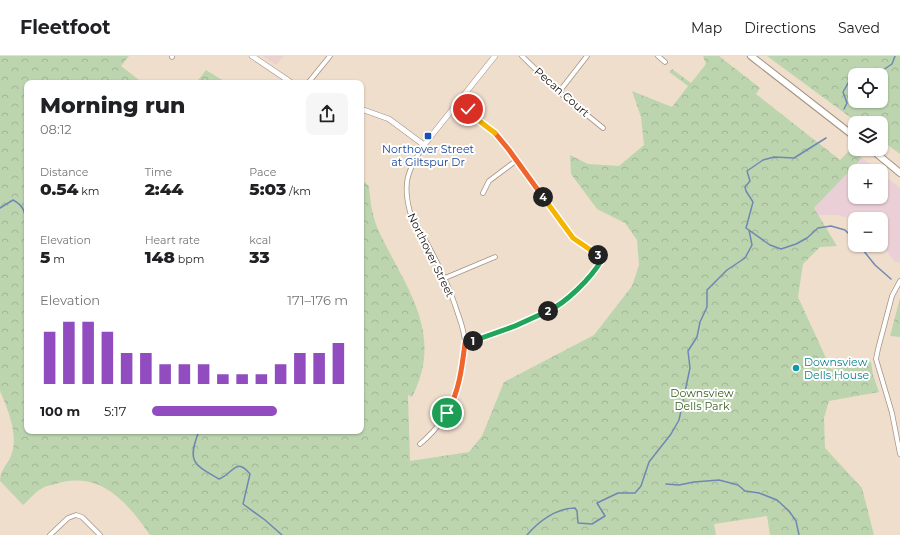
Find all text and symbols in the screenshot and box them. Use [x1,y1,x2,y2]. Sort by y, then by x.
text: Fleetfoot [20,16,110,39]
text: Map [691,19,722,37]
text: Directions [744,19,816,37]
text: Saved [838,19,880,37]
street label: Pecan Court [532,64,593,120]
map controls [848,68,888,252]
button: locate [848,68,888,108]
text: Morning run [40,92,185,119]
pin [451,92,485,126]
button: share [306,93,348,135]
icon: check [457,98,479,120]
button: layers [848,116,888,156]
text: 08:12 [40,121,72,137]
marker: Northover Street at Giltspur Dr [423,131,433,141]
place label: Northover Street at Giltspur Dr [382,142,475,169]
button: + [848,164,888,204]
text: Distance [40,165,88,179]
text: Time [145,165,172,179]
text: Pace [249,165,276,179]
text: 0.54 [40,179,78,199]
text: 2:44 [145,179,183,199]
text: 5:03 [249,179,286,199]
text: km [78,184,99,198]
text: /km [286,184,311,198]
pin: 4 [533,187,553,207]
text: 4 [539,190,547,204]
street label: Northover Street [405,211,458,300]
button: − [848,212,888,252]
text: Elevation [40,233,91,247]
text: Heart rate [145,233,200,247]
text: kcal [249,233,271,247]
pin: 3 [588,245,608,265]
text: 5 [40,247,50,267]
text: 148 [145,247,175,267]
text: 33 [249,247,270,267]
text: 3 [595,248,601,262]
text: m [50,252,65,266]
text: bpm [175,252,204,266]
text: Elevation [40,292,100,308]
text: 171–176 m [287,292,348,308]
pin: 2 [538,301,558,321]
text: 2 [545,304,551,318]
pin: 1 [463,331,483,351]
text: 1 [471,334,475,348]
place label: Downsview Dells House [804,355,869,382]
marker: Downsview Dells House [791,363,801,373]
park label: Downsview Dells Park [670,386,734,413]
pin [430,396,464,430]
icon: arrive [436,402,458,424]
text: 100 m [40,403,80,419]
text: 5:17 [104,403,126,419]

